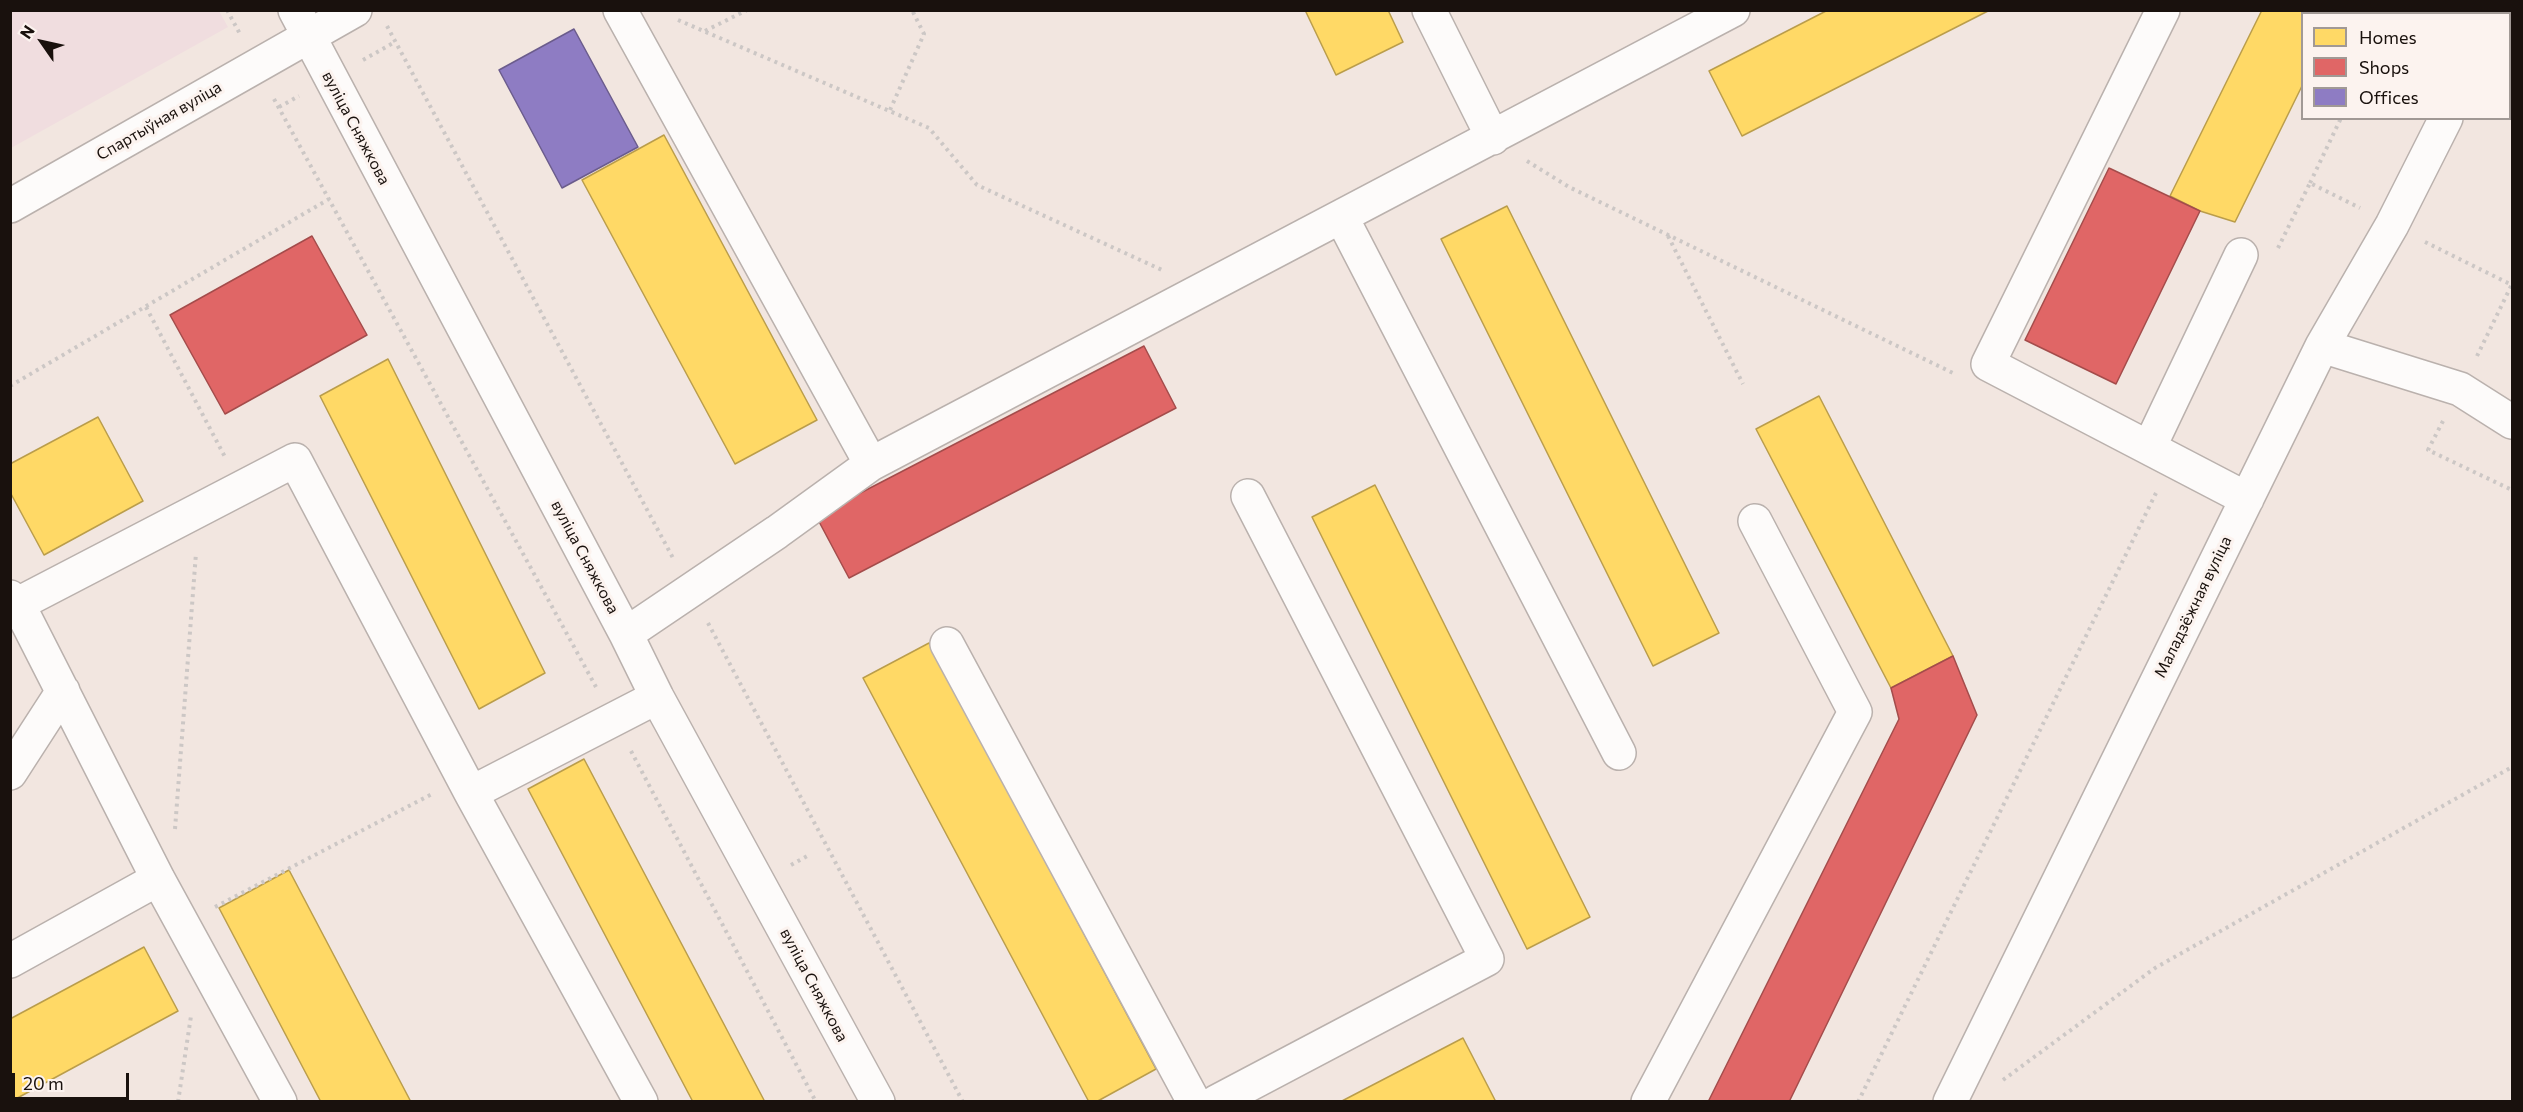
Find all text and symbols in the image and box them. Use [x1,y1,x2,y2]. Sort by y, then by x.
north arrow [12,12,72,72]
legend [2301,12,2511,120]
text: N [15,21,38,42]
text: Homes [2359,26,2417,48]
text: Shops [2359,56,2409,78]
street label: вуліца Сняжкова [318,68,394,188]
street label: Спартыўная вуліца [93,77,225,165]
text: Offices [2359,86,2419,108]
street label: вуліца Сняжкова [547,497,623,617]
street label: Маладзёжная вуліца [2150,533,2236,681]
street label: вуліца Сняжкова [776,925,852,1045]
scale bar [15,1061,132,1099]
text: 20 m [23,1072,64,1094]

